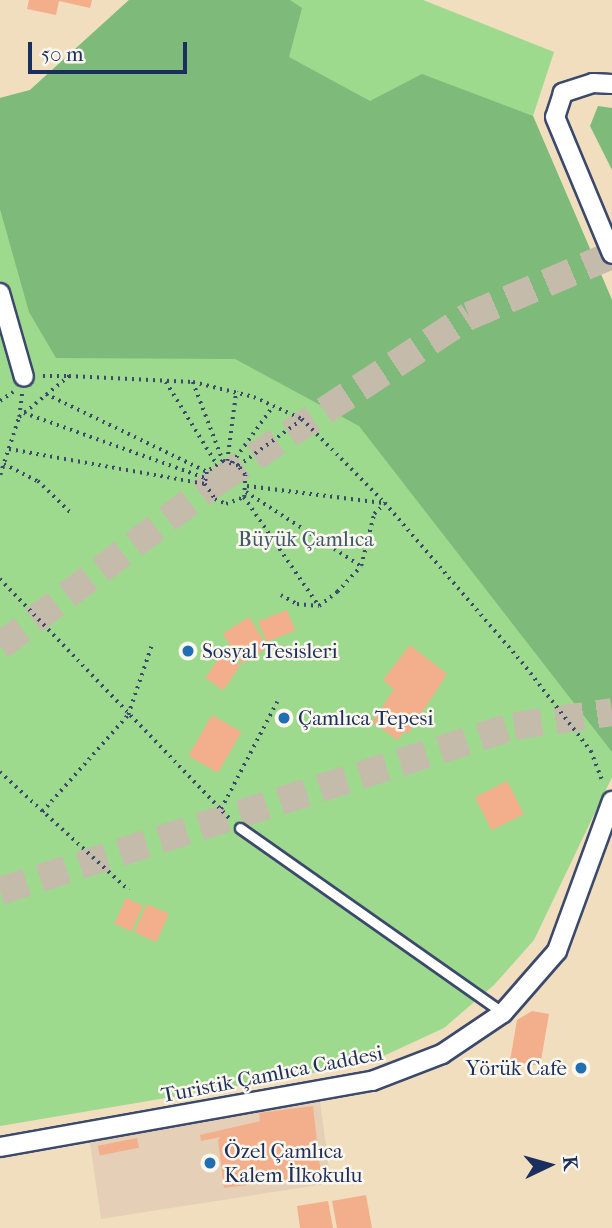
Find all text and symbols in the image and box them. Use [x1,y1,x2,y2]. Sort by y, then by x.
scale bar [32,28,191,72]
text: 50 m [41,42,84,66]
park label: Büyük Çamlıca [238,526,374,552]
place label: Sosyal Tesisleri [202,638,338,664]
marker: Sosyal Tesisleri [180,643,196,659]
place label: Çamlıca Tepesi [298,705,433,731]
marker: Çamlıca Tepesi [276,710,292,726]
street label: Turistik Çamlıca Caddesi [159,1040,385,1108]
place label: Yörük Cafe [466,1055,567,1081]
marker: Yörük Cafe [573,1060,589,1076]
north arrow [514,1130,584,1200]
place label: Özel Çamlıca Kalem İlkokulu [224,1138,362,1188]
marker: Özel Çamlıca Kalem İlkokulu [202,1155,218,1171]
text: K [558,1155,581,1171]

